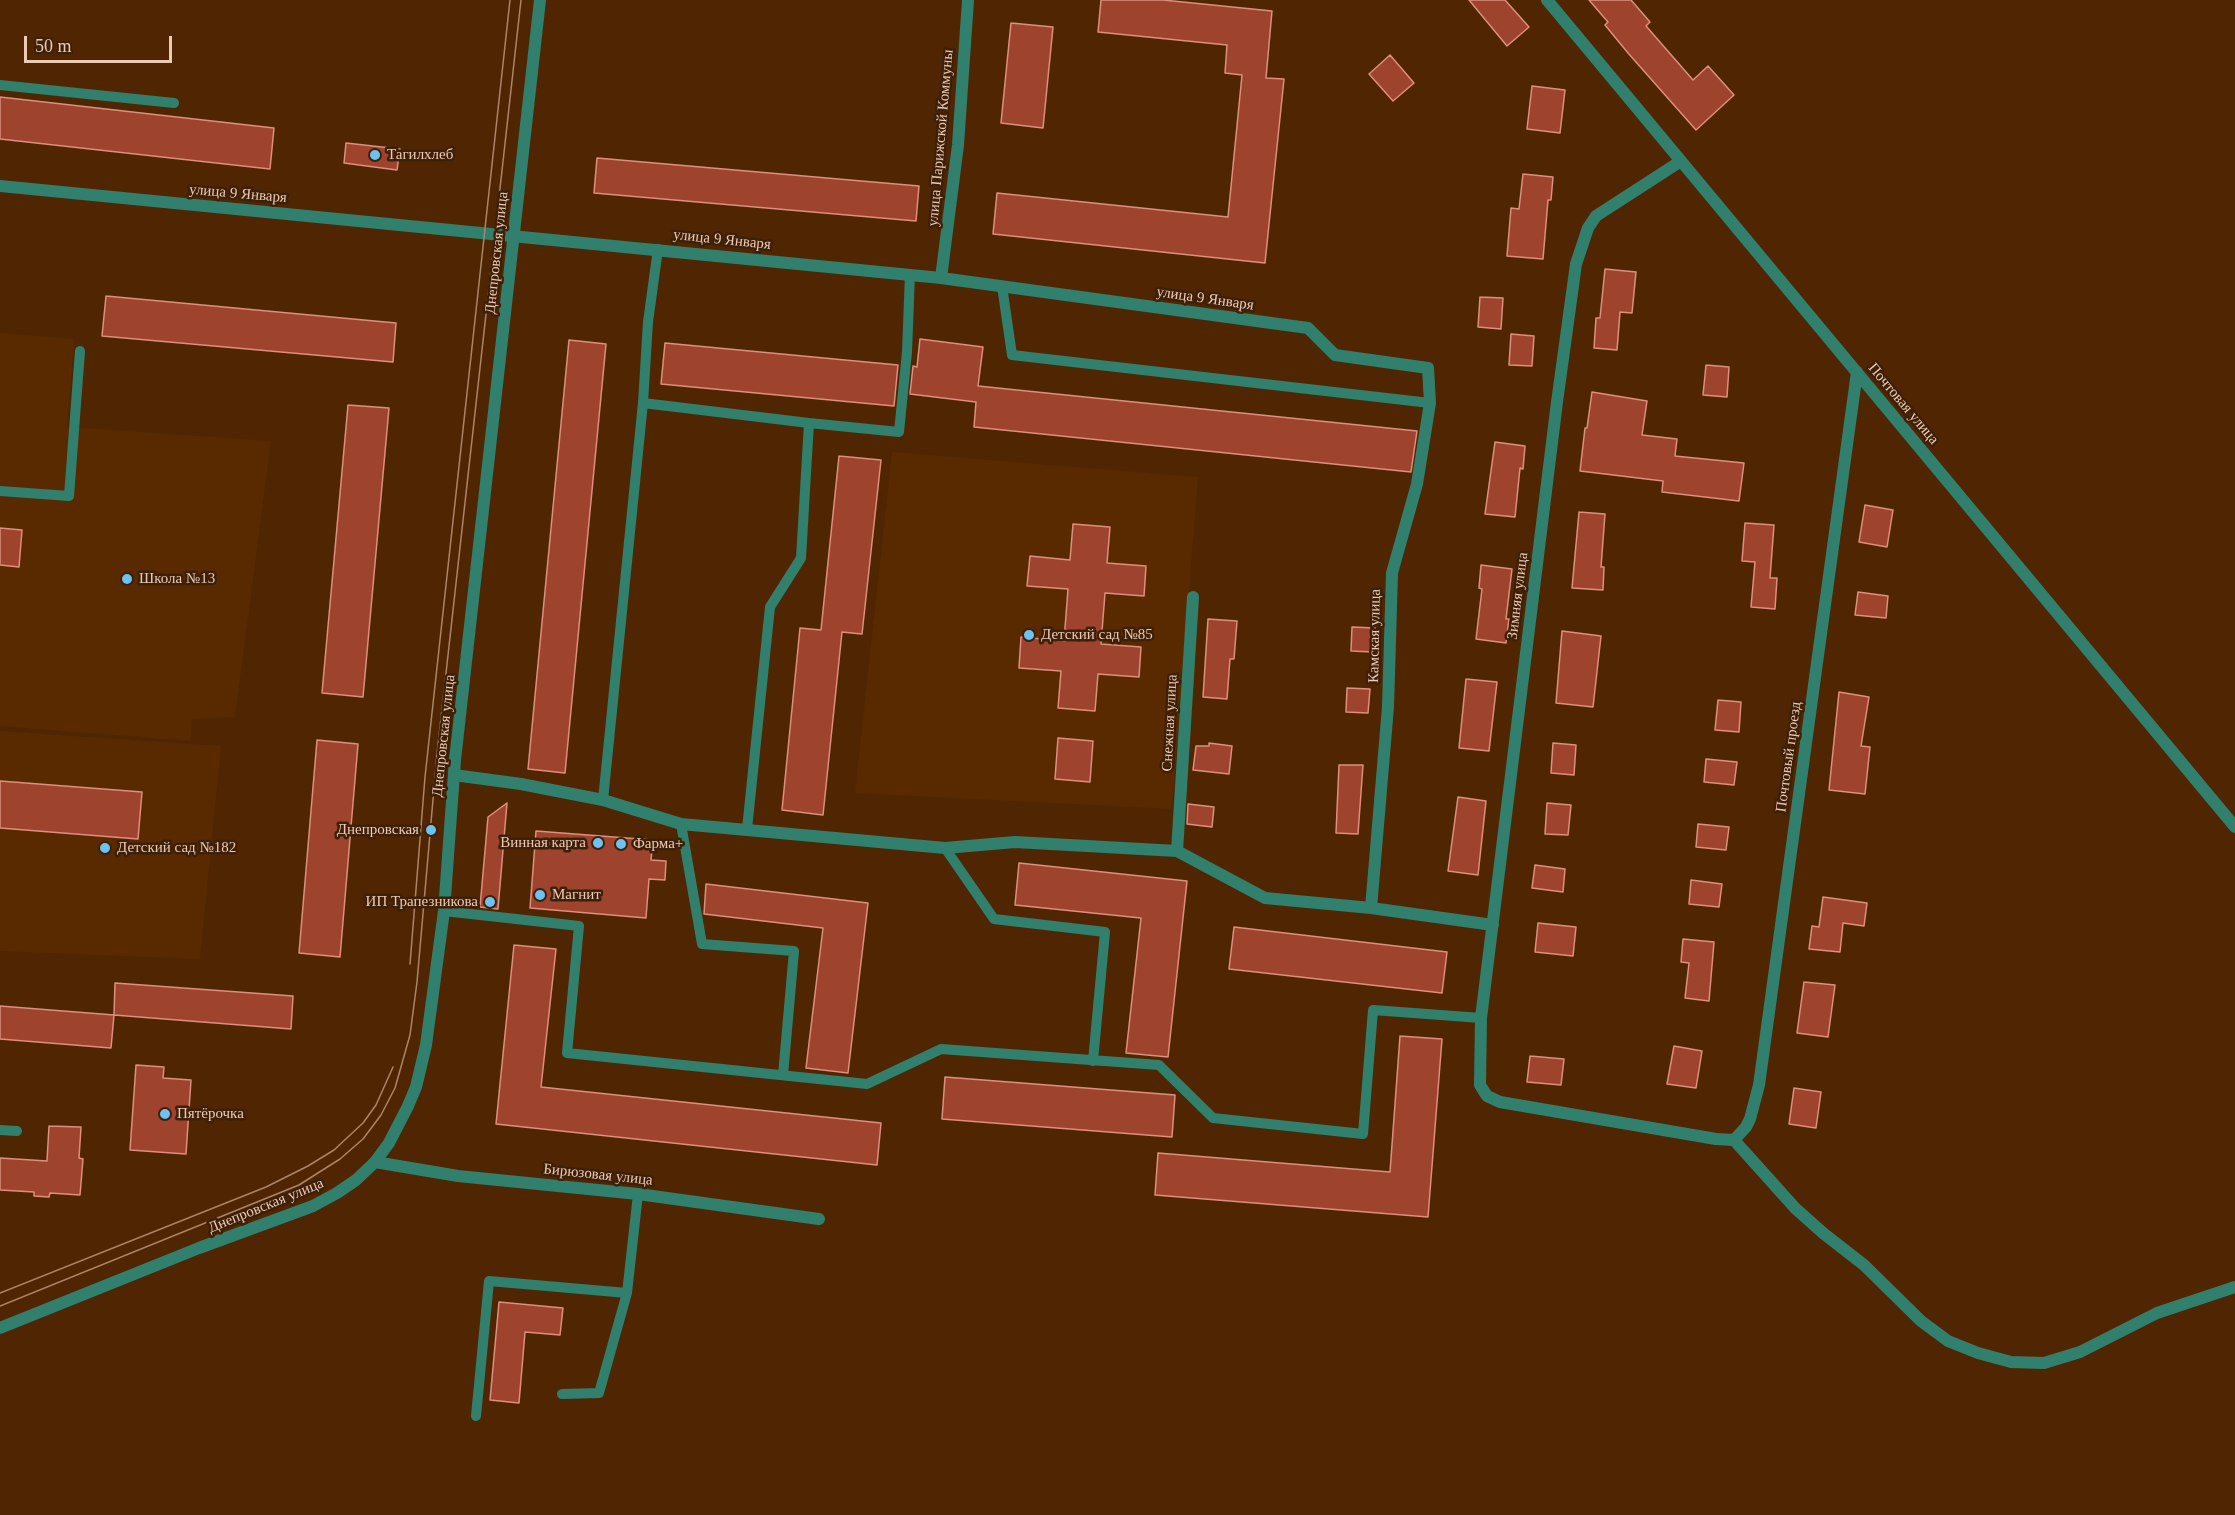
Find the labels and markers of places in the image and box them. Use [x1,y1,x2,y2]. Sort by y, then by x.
place label: Тагилхлеб [387,146,453,164]
marker: Тагилхлеб [368,148,382,162]
place label: Школа №13 [139,570,215,588]
marker: Школа №13 [120,572,134,586]
place label: Детский сад №85 [1041,626,1153,644]
marker: Детский сад №85 [1022,628,1036,642]
place label: Днепровская [337,821,419,839]
marker: Днепровская [424,823,438,837]
place label: Винная карта [500,834,586,852]
place label: Фарма+ [633,835,683,853]
marker: Винная карта [591,836,605,850]
marker: Фарма+ [614,837,628,851]
place label: Детский сад №182 [117,839,236,857]
marker: Детский сад №182 [98,841,112,855]
place label: Магнит [552,886,601,904]
marker: Магнит [533,888,547,902]
place label: ИП Трапезникова [366,893,478,911]
marker: ИП Трапезникова [483,895,497,909]
place label: Пятёрочка [177,1105,244,1123]
marker: Пятёрочка [158,1107,172,1121]

